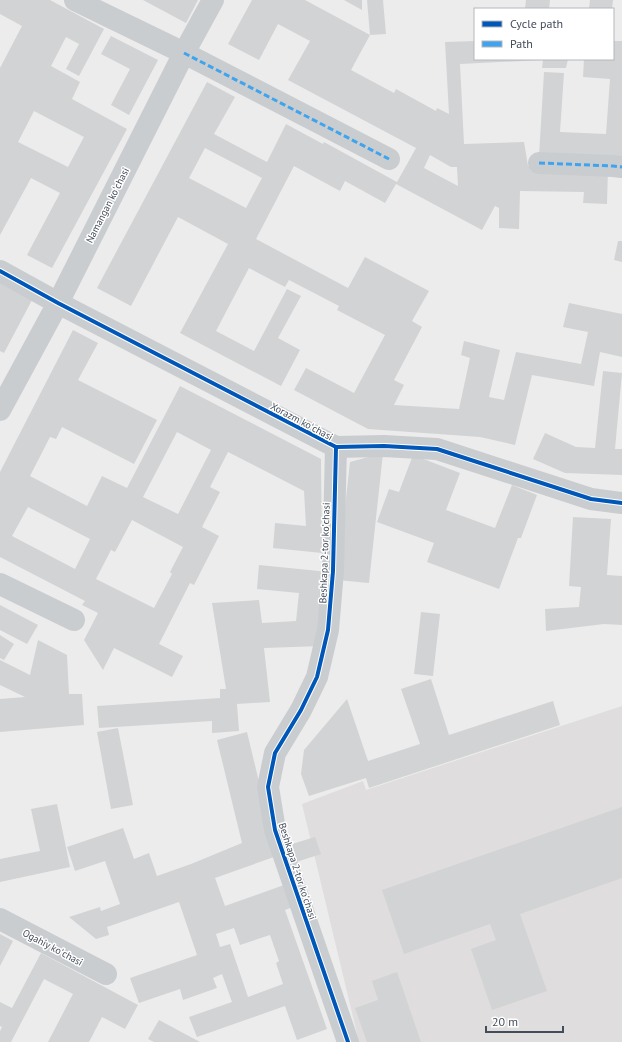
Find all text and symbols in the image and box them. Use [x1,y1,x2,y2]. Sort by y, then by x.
legend [474,8,614,60]
text: Cycle path [510,16,563,31]
text: Path [510,36,533,51]
street label: Namangan koʻchasi [83,165,132,245]
street label: Xorazm koʻchasi [268,400,335,443]
street label: Beshkapa 2-tor koʼchasi [316,502,333,604]
street label: Beshkapa 2-tor koʼchasi [276,821,319,921]
street label: Ogahiy koʻchasi [20,926,85,969]
scale bar [486,1008,563,1034]
text: 20 m [492,1014,518,1029]

